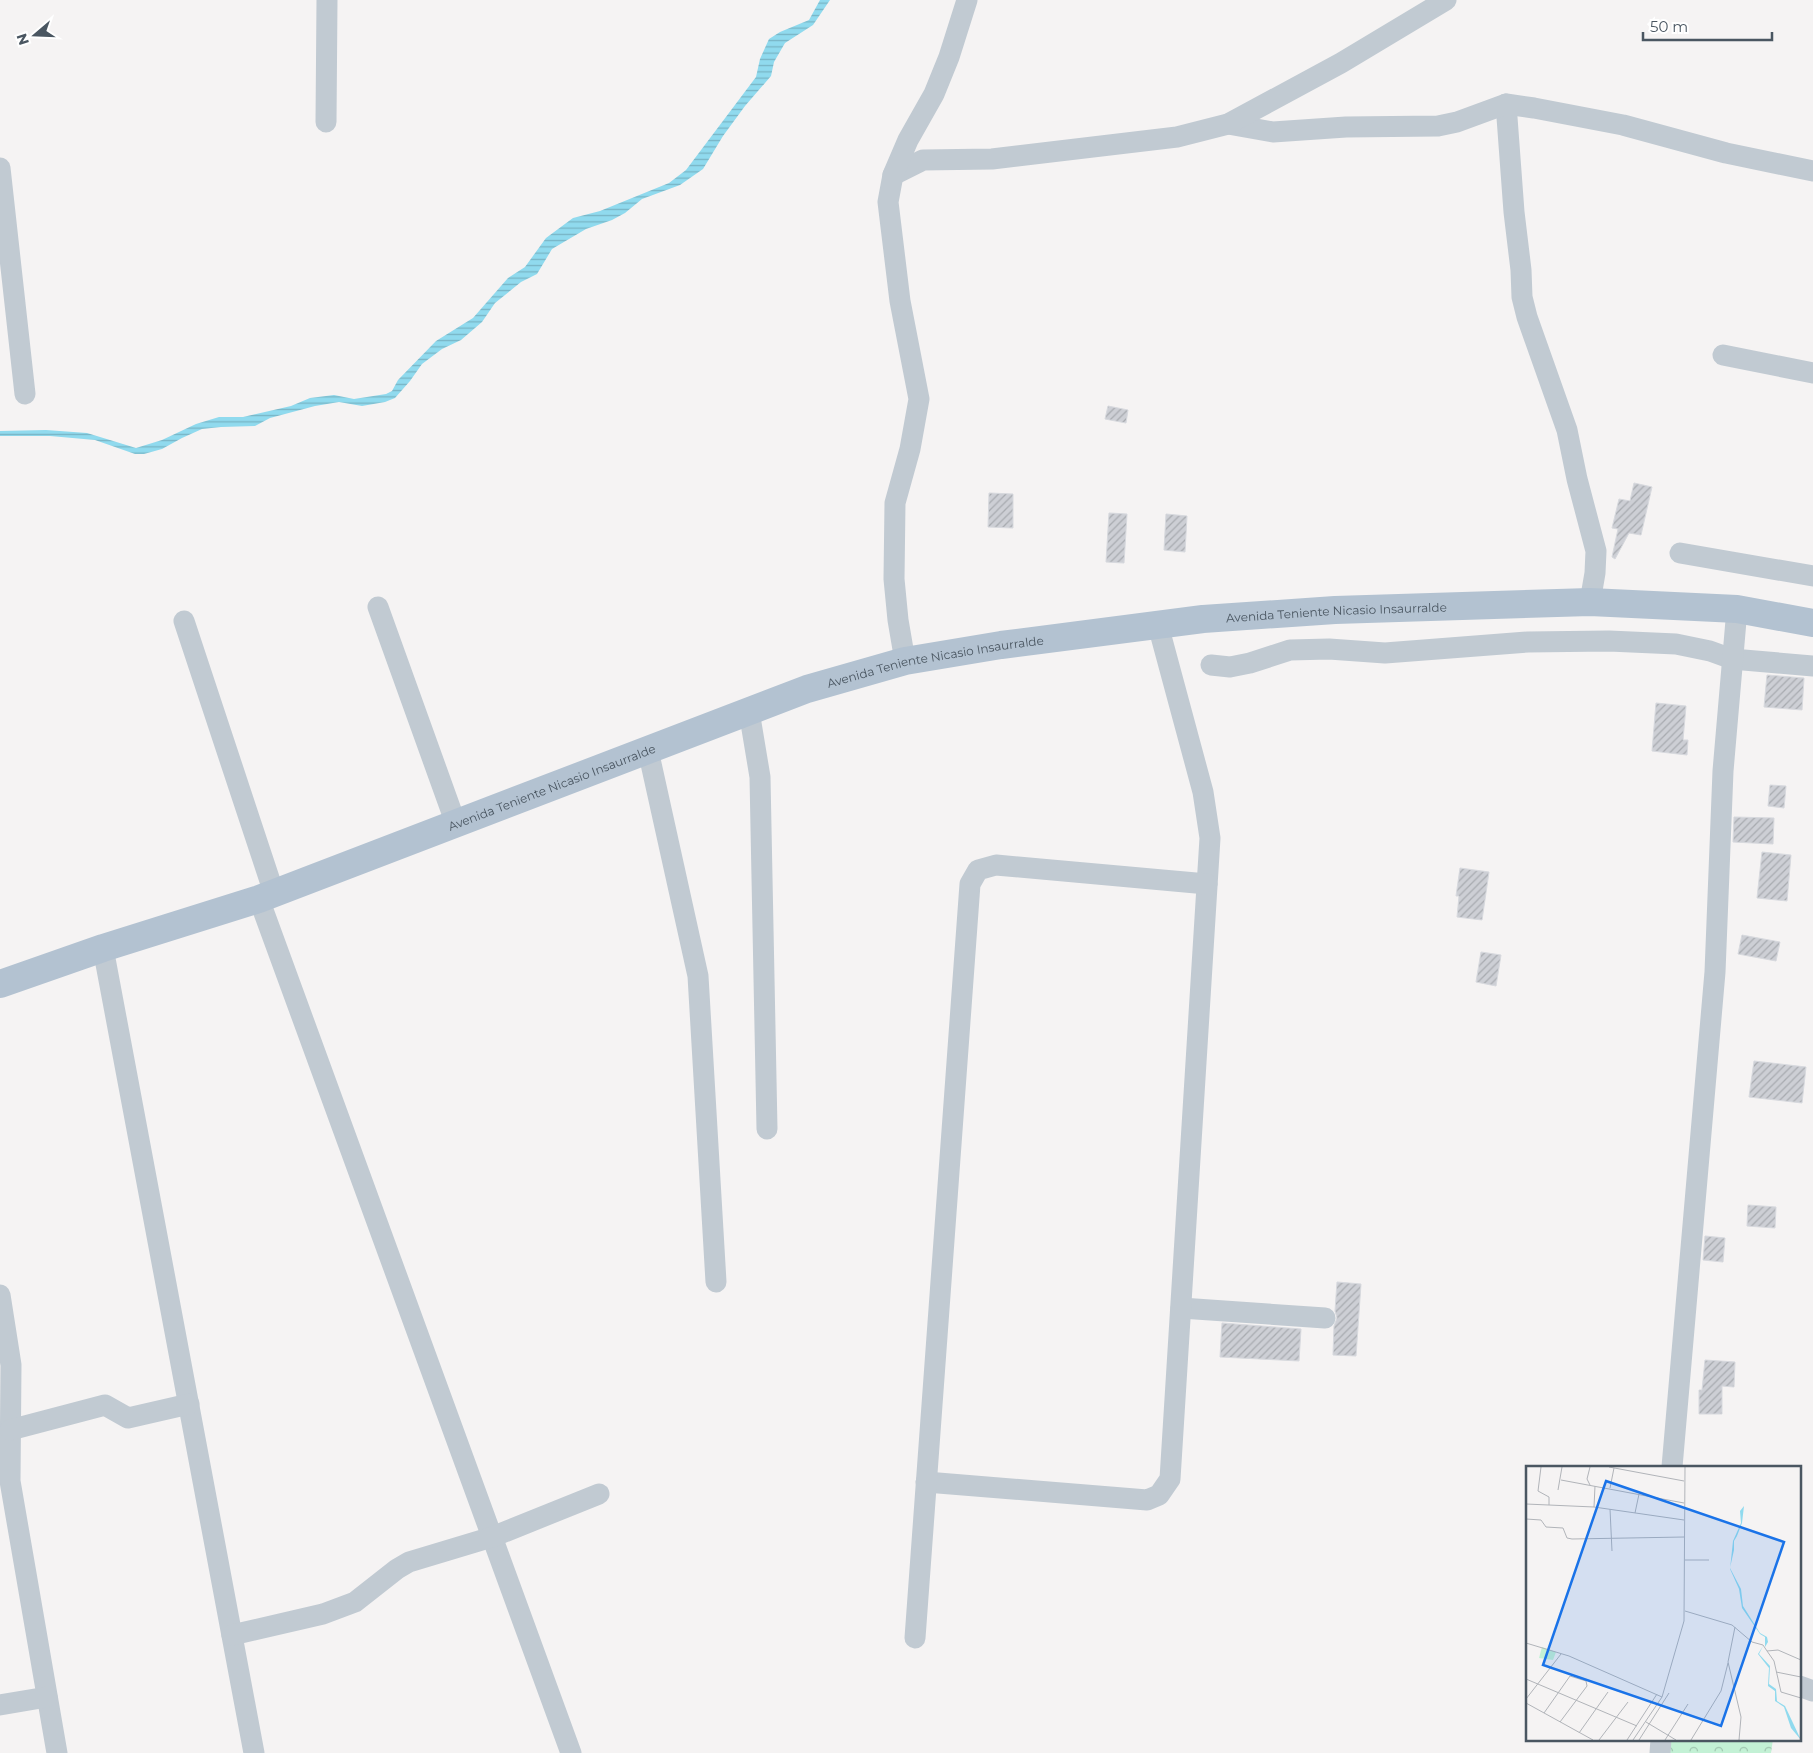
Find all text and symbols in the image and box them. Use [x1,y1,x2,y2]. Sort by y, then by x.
north arrow [10,10,60,60]
scale bar [1643,10,1772,42]
text: 50 m [1650,17,1688,36]
text: N [12,31,33,48]
street label: Avenida Teniente Nicasio Insaurralde [1225,599,1447,625]
street label: Avenida Teniente Nicasio Insaurralde [825,632,1044,690]
street label: Avenida Teniente Nicasio Insaurralde [446,740,658,833]
inset map [1526,1466,1800,1740]

